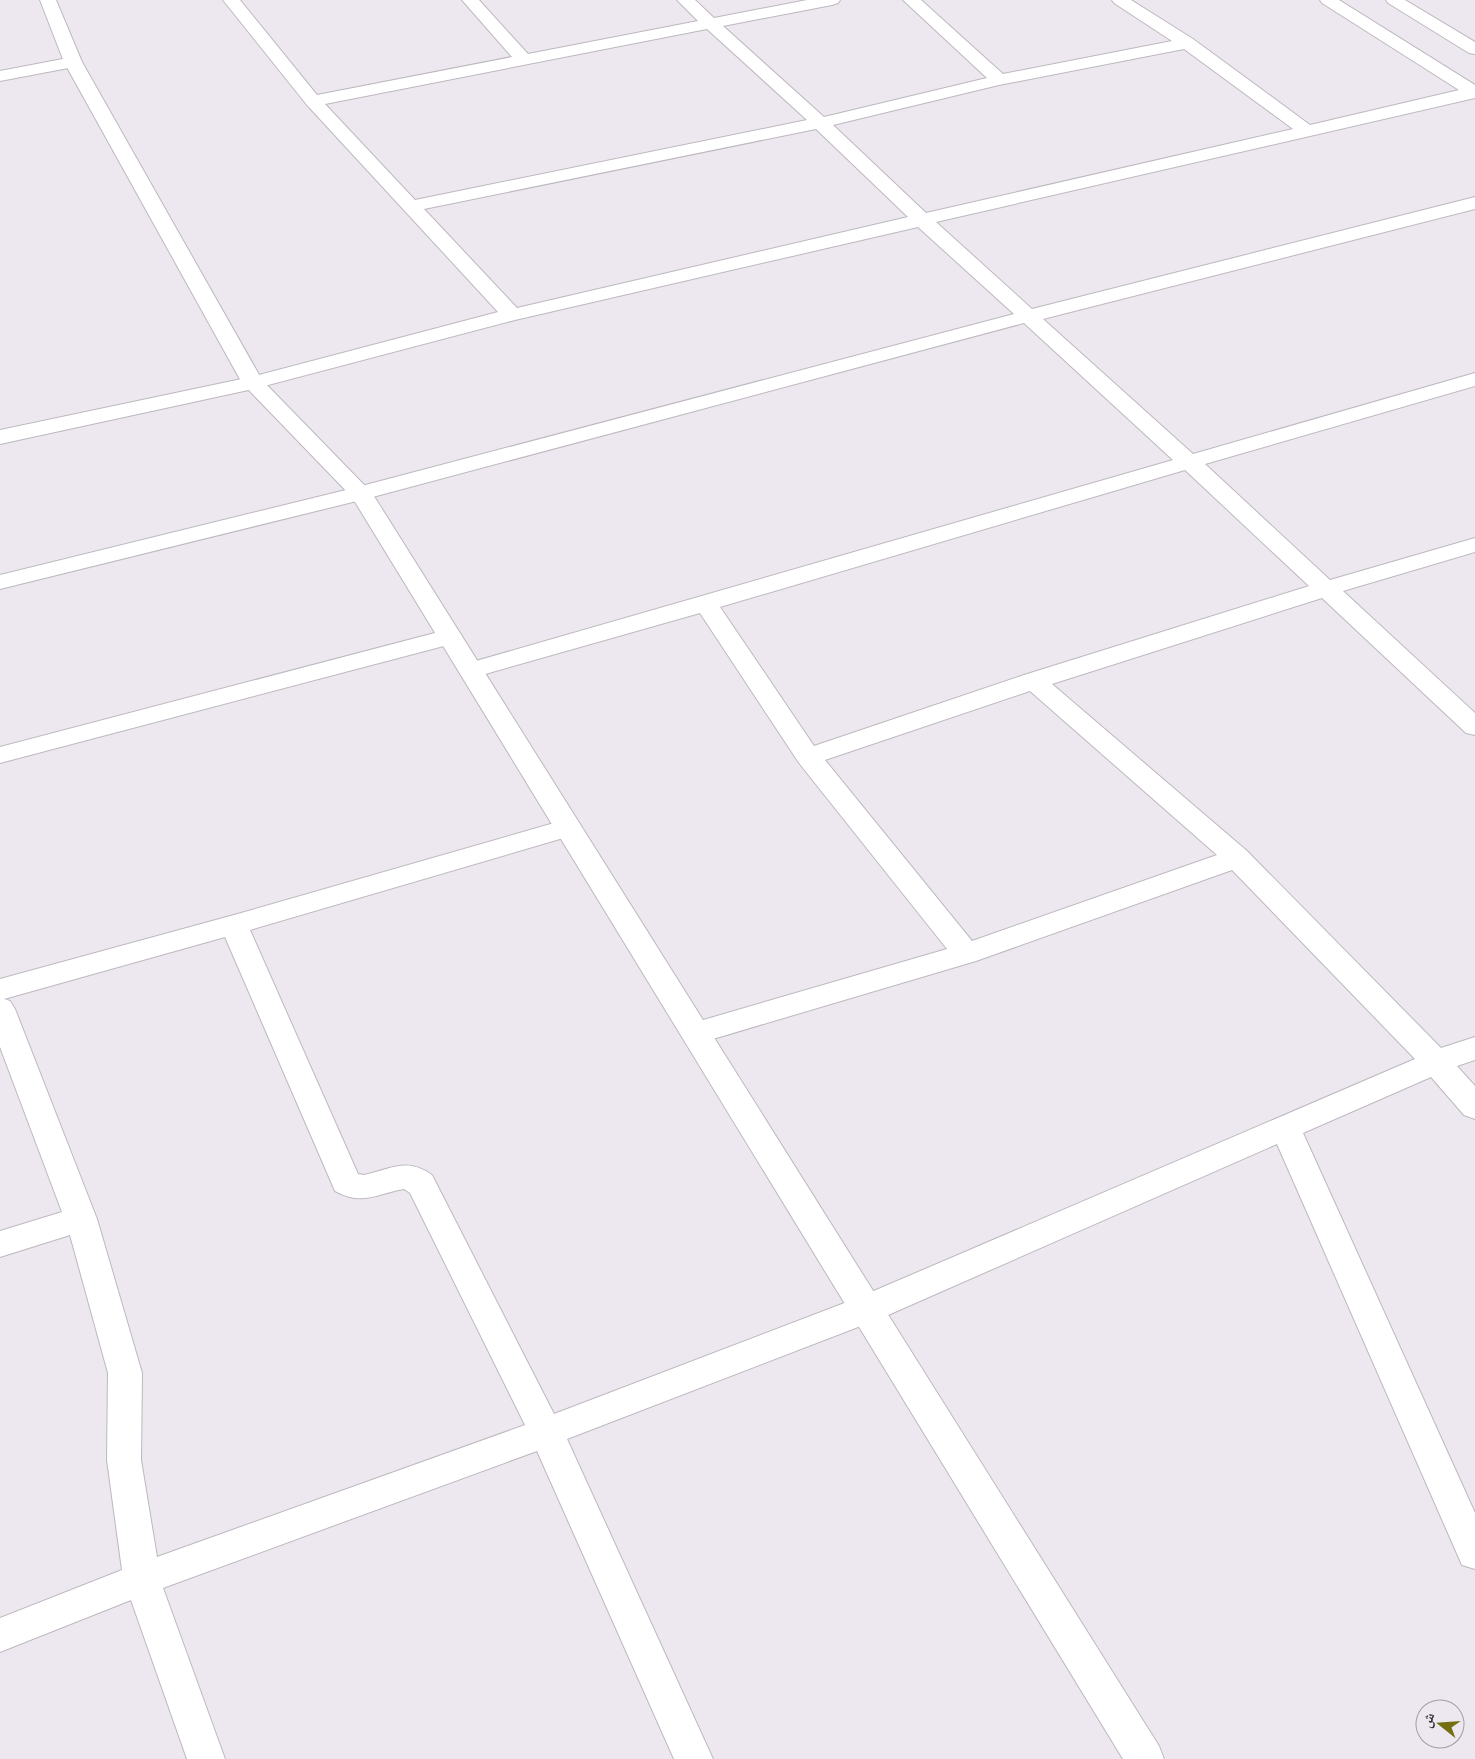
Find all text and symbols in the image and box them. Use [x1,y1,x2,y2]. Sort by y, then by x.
north arrow [1415,1699,1465,1749]
text: ش [1417,1710,1438,1730]

